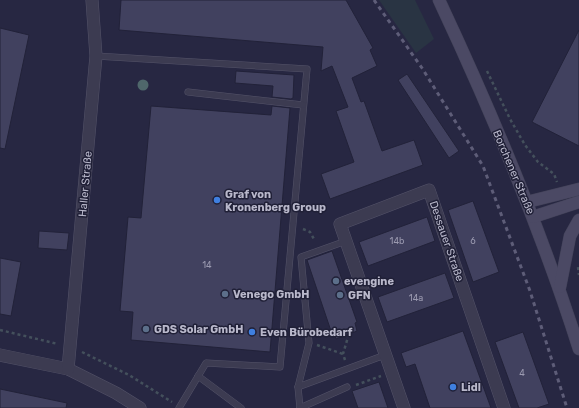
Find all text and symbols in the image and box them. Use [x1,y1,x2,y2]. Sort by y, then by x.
street label: Borchener Straße [490,128,537,216]
street label: Haller Straße [76,151,95,217]
place label: Graf von Kronenberg Group [225,188,326,214]
marker: Graf von Kronenberg Group [212,195,222,205]
street label: Dessauer Straße [427,199,466,283]
house number: 14b [390,236,404,246]
house number: 6 [470,236,476,246]
house number: 14 [202,260,212,270]
place label: evengine [344,275,394,288]
marker: evengine [331,276,341,286]
place label: Venego GmbH [233,288,309,301]
marker: Venego GmbH [220,289,230,299]
place label: GFN [348,289,371,302]
marker: GFN [335,290,345,300]
house number: 14a [409,293,423,303]
place label: GDS Solar GmbH [154,323,243,336]
marker: GDS Solar GmbH [141,324,151,334]
place label: Even Bürobedarf [260,326,353,339]
marker: Even Bürobedarf [247,327,257,337]
house number: 4 [519,368,525,378]
place label: Lidl [461,381,481,394]
marker: Lidl [448,382,458,392]

